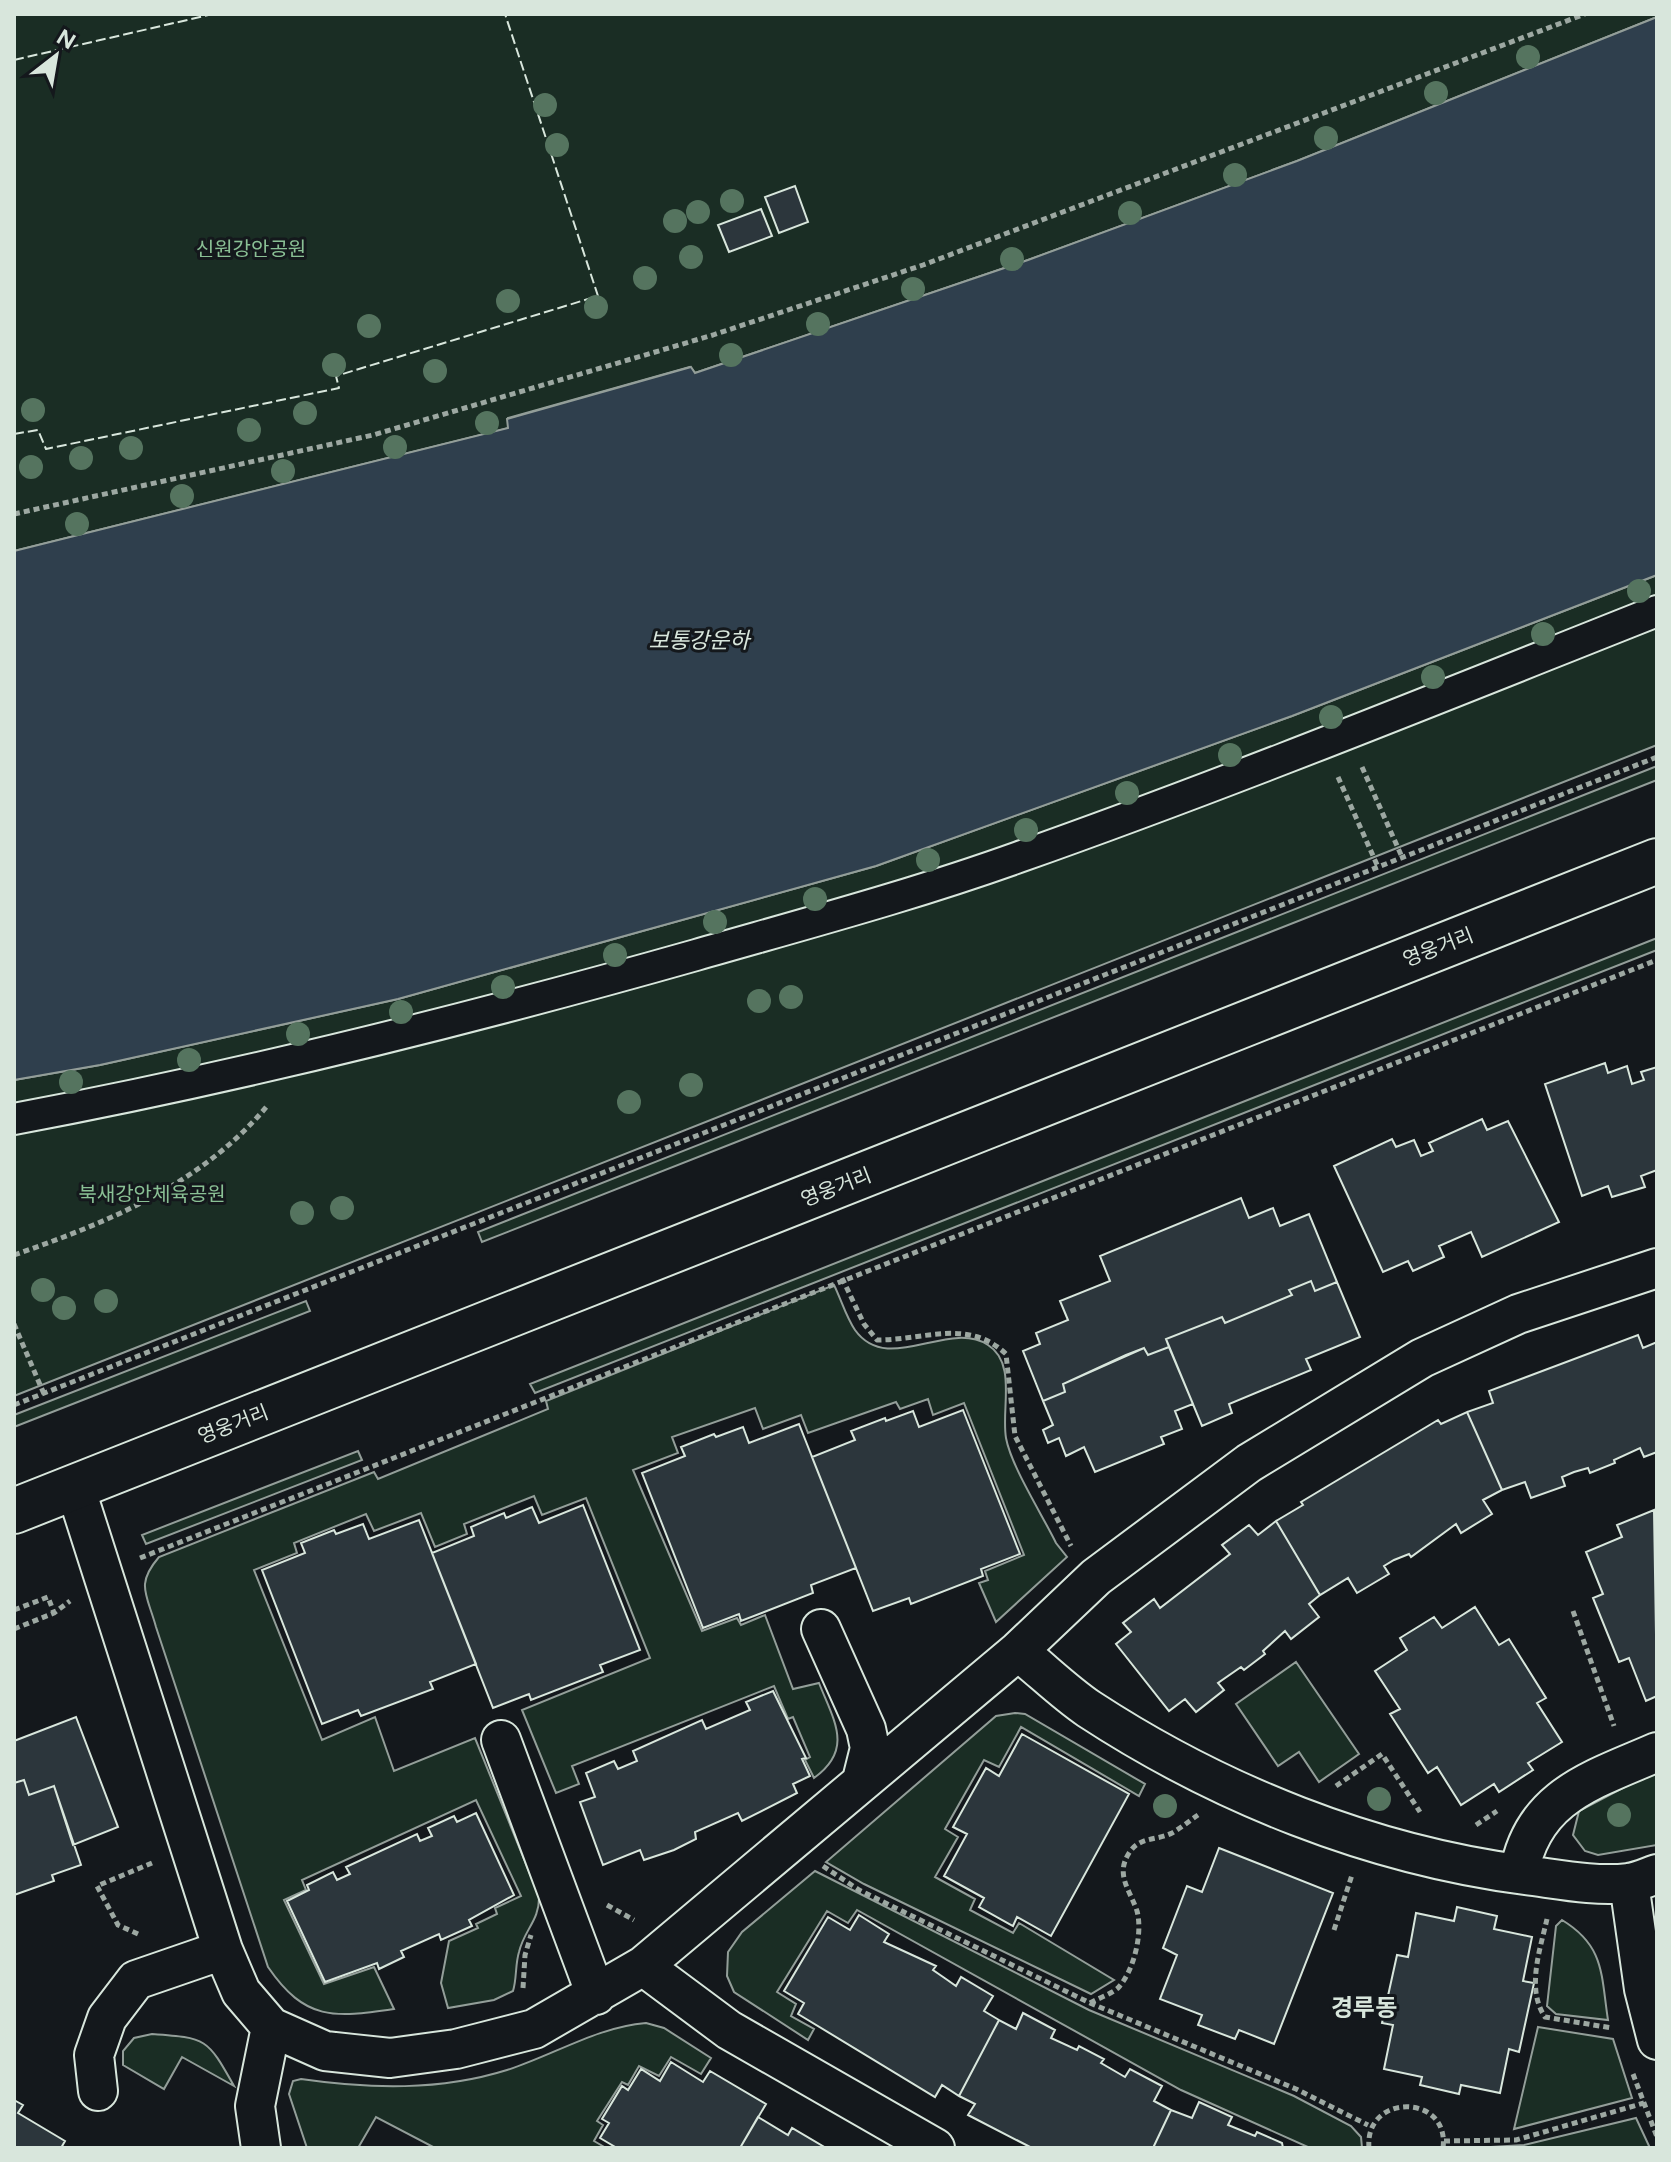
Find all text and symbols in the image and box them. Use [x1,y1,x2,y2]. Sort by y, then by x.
north arrow [16,16,96,96]
text: N [52,23,80,55]
park label: 신원강안공원 [196,237,306,261]
water label: 보통강운하 [648,627,752,654]
street label: 영웅거리 [1399,923,1477,971]
street label: 영웅거리 [797,1163,875,1211]
park label: 북새강안체육공원 [78,1182,226,1206]
street label: 영웅거리 [194,1400,272,1448]
district label: 경루동 [1331,1993,1397,2022]

